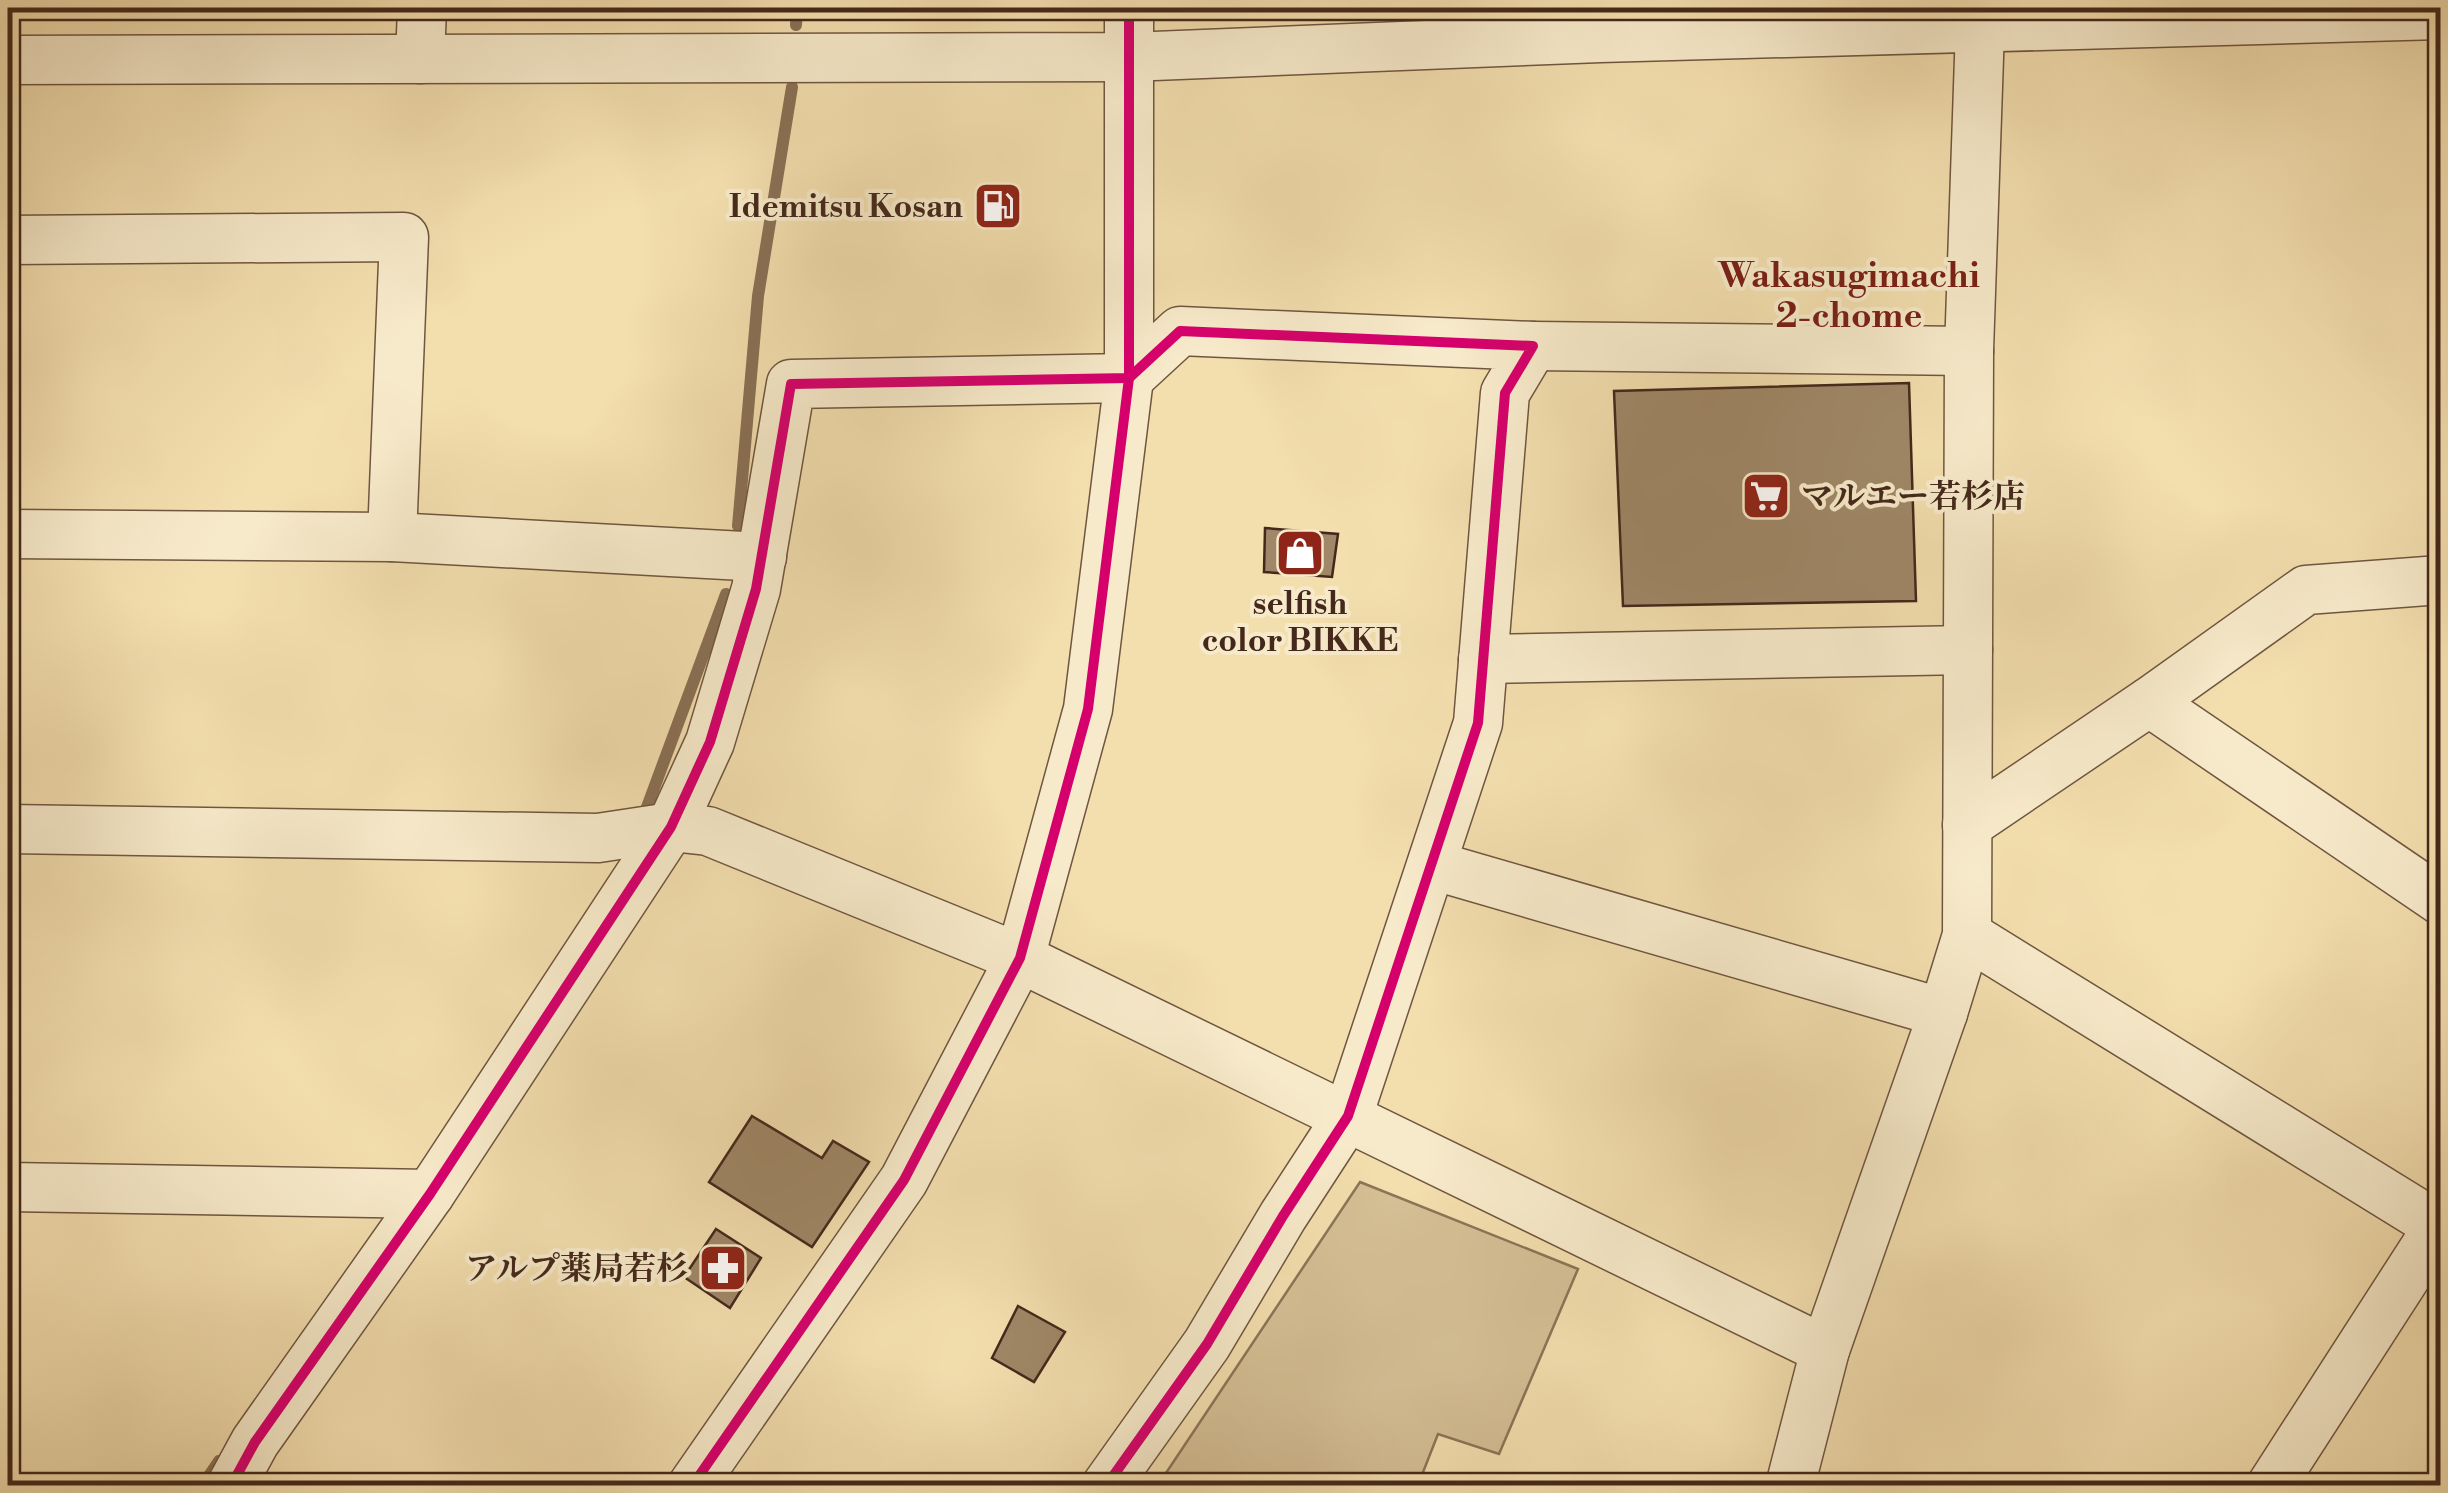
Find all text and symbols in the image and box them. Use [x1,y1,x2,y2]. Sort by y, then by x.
fuel station icon: Idemitsu Kosan [972,180,1024,232]
place label: Idemitsu Kosan [729,187,963,227]
district label: Wakasugimachi 2-chome [1717,255,1980,338]
supermarket icon: マルエー若杉店 [1740,470,1792,522]
place label: マルエー若杉店 [1801,477,2025,517]
shop icon: selfish color BIKKE [1274,527,1326,579]
place label: selfish color BIKKE [1202,584,1398,661]
pharmacy icon: アルプ薬局若杉 [697,1242,749,1294]
place label: アルプ薬局若杉 [465,1249,688,1289]

